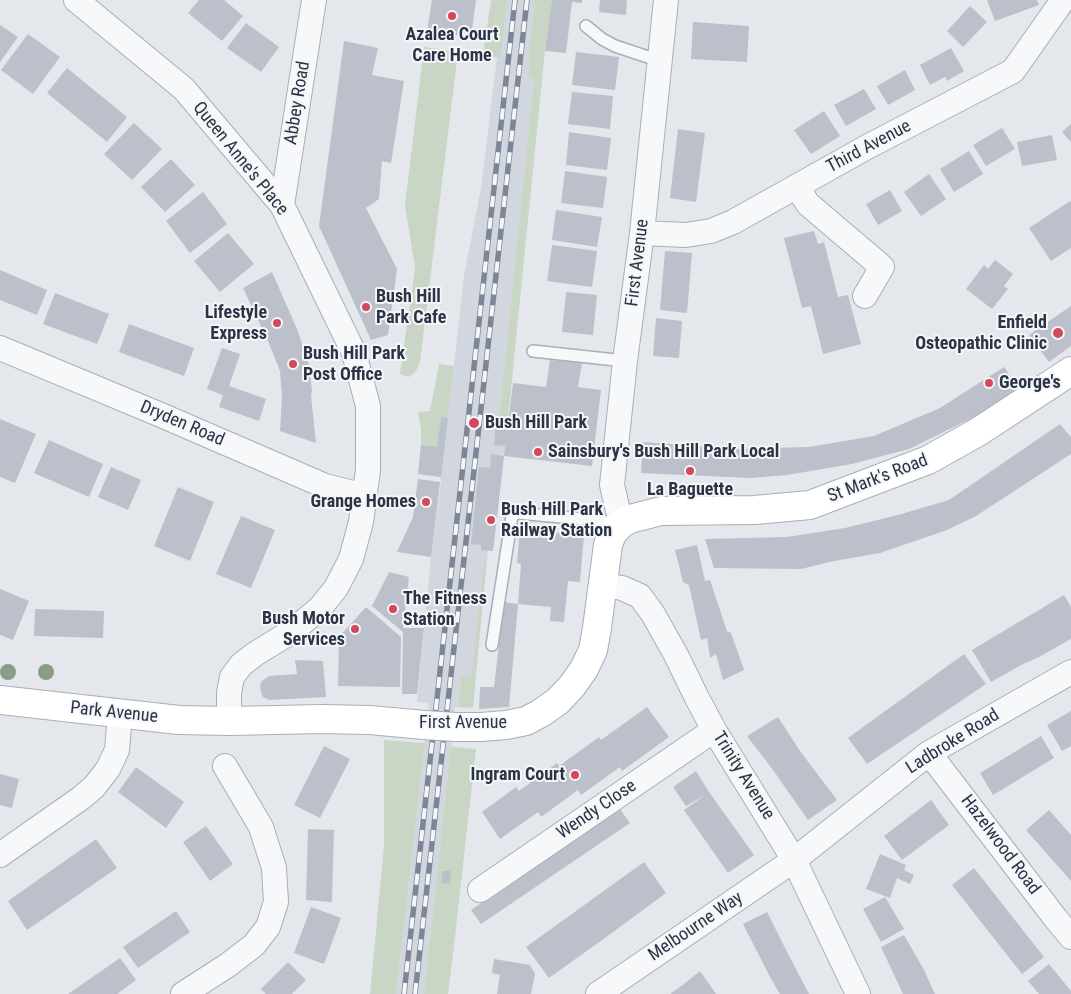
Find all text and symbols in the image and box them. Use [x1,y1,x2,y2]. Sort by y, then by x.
marker: Azalea Court Care Home [446,10,458,22]
place label: Azalea Court Care Home [405,24,499,66]
street label: Abbey Road [281,60,315,146]
street label: Queen Anne's Place [188,98,292,220]
street label: Third Avenue [823,116,915,178]
street label: First Avenue [622,218,654,308]
place label: Bush Hill Park Cafe [376,286,446,328]
marker: Bush Hill Park Cafe [360,301,372,313]
place label: Lifestyle Express [205,302,267,344]
place label: Enfield Osteopathic Clinic [915,312,1047,354]
marker: Lifestyle Express [271,317,283,329]
marker: Enfield Osteopathic Clinic [1051,326,1065,340]
place label: Bush Hill Park Post Office [303,343,405,386]
marker: Bush Hill Park Post Office [287,358,299,370]
place label: George's [999,372,1061,394]
marker: George's [983,377,995,389]
street label: Dryden Road [137,397,227,451]
place label: Bush Hill Park [485,412,587,434]
marker: Bush Hill Park [467,416,481,430]
place label: Sainsbury's Bush Hill Park Local [548,441,779,463]
marker: Sainsbury's Bush Hill Park Local [532,446,544,458]
street label: St Mark's Road [825,450,931,508]
marker: La Baguette [684,465,696,477]
place label: La Baguette [647,479,733,501]
place label: Grange Homes [310,491,416,513]
marker: Grange Homes [420,496,432,508]
place label: Bush Hill Park Railway Station [501,499,612,542]
marker: Bush Hill Park Railway Station [485,514,497,526]
place label: The Fitness Station [403,588,487,630]
marker: The Fitness Station [387,603,399,615]
place label: Bush Motor Services [262,608,345,650]
marker: Bush Motor Services [349,623,361,635]
street label: Park Avenue [69,698,159,728]
street label: Ladbroke Road [902,705,1004,779]
street label: First Avenue [419,712,507,734]
street label: Trinity Avenue [707,728,779,824]
place label: Ingram Court [471,764,565,786]
marker: Ingram Court [569,769,581,781]
street label: Wendy Close [553,776,641,844]
street label: Hazelwood Road [956,791,1044,899]
street label: Melbourne Way [645,888,747,966]

